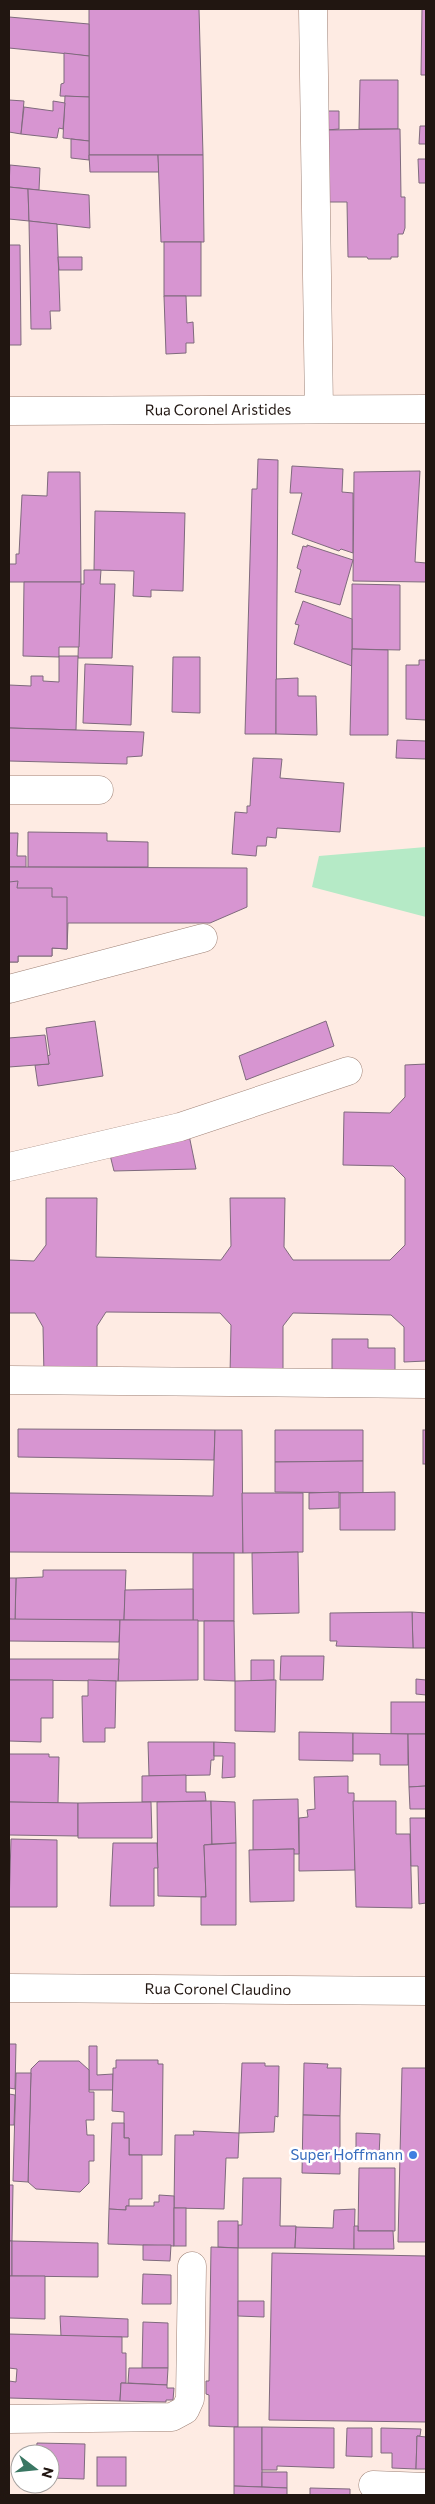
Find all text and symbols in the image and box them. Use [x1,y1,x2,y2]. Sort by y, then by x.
street label: Rua Coronel Aristides [145,400,292,418]
street label: Rua Coronel Claudino [145,1979,291,1998]
place label: Super Hoffmann [290,2145,403,2163]
marker: Super Hoffmann [407,2149,419,2161]
north arrow [10,2444,60,2494]
text: N [38,2465,58,2480]

